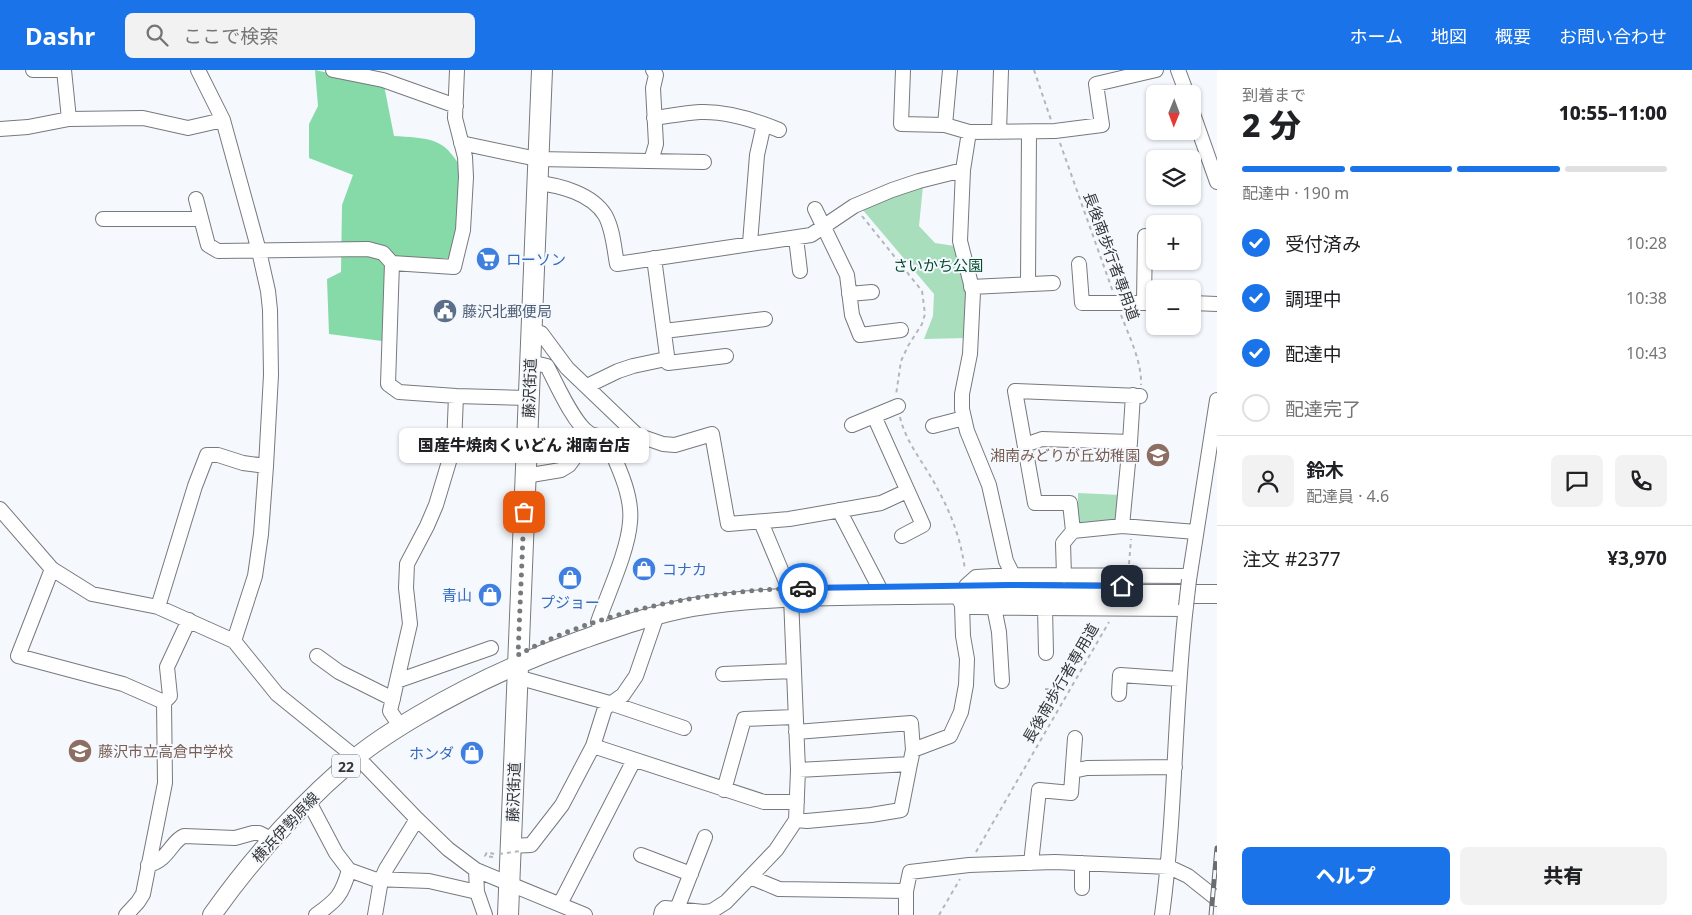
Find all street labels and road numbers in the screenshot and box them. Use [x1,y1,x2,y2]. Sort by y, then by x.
street label: 長後南歩行者専用道 [1080,189,1144,323]
street label: 藤沢街道 [518,358,540,418]
street label: 長後南歩行者専用道 [1018,620,1102,746]
road number: 22 [332,754,360,778]
street label: 藤沢街道 [502,762,524,822]
street label: 横浜伊勢原線 [247,787,323,867]

